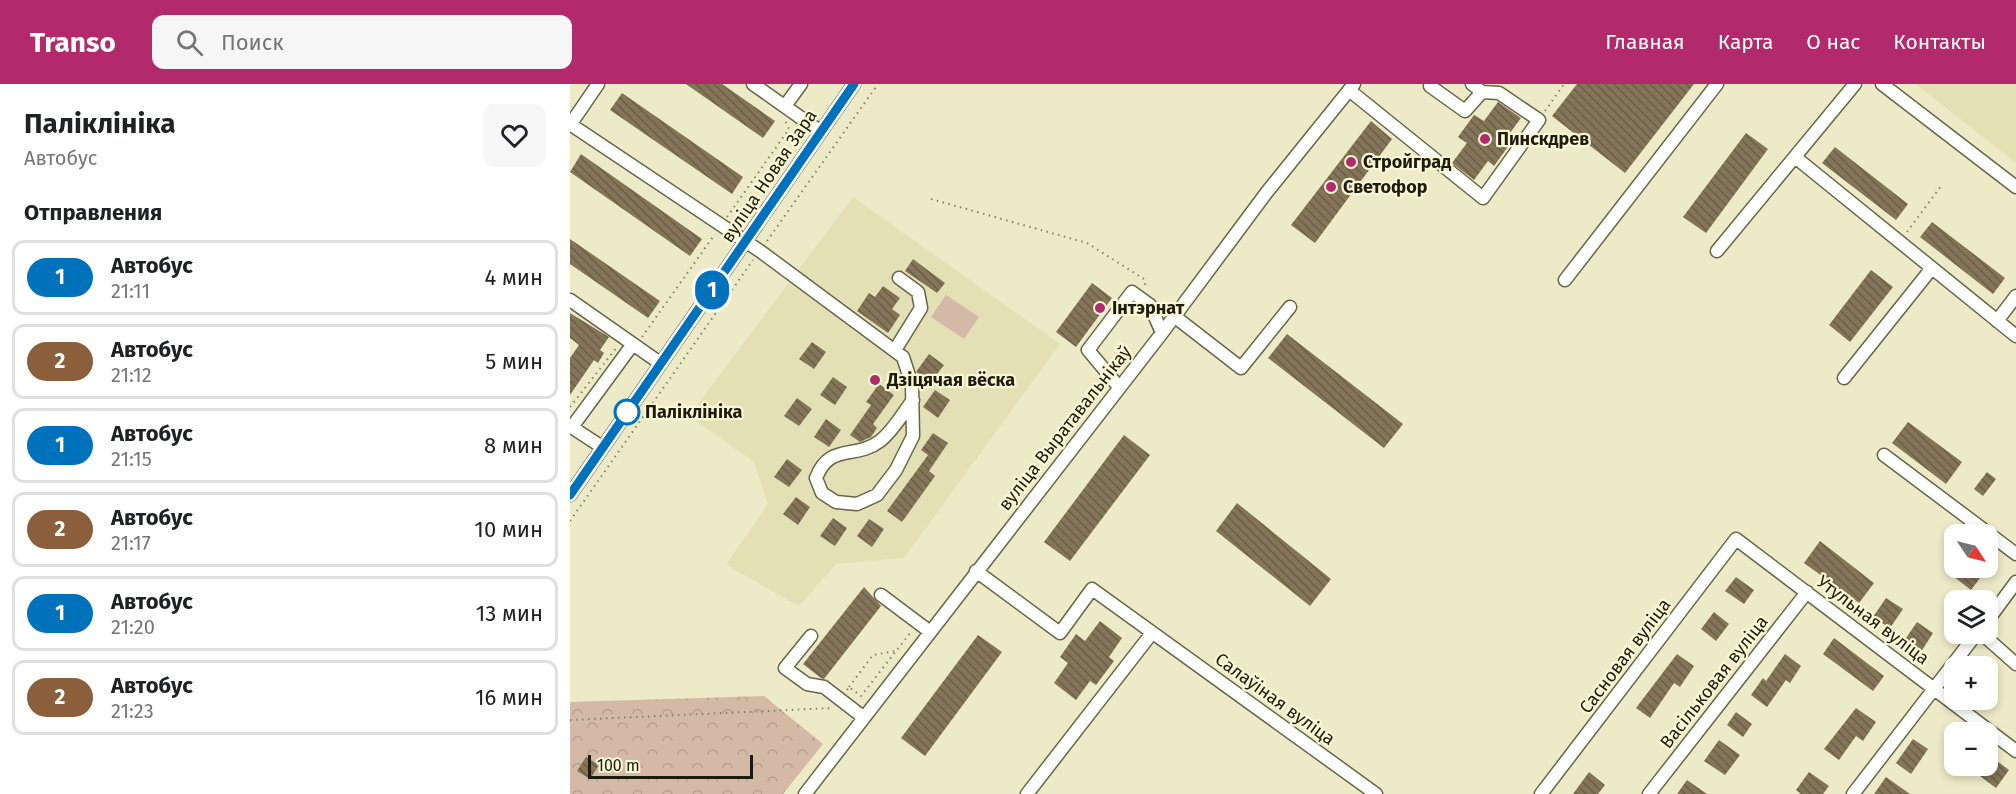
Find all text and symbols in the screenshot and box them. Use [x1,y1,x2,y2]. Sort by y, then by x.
search box [152,15,572,69]
text: Transo [30,26,116,59]
icon: search [173,26,206,59]
text: Поиск [221,29,284,56]
text: Главная [1605,29,1685,55]
text: Карта [1718,29,1773,55]
text: О нас [1806,29,1860,55]
text: Контакты [1893,29,1986,55]
button: heart [483,104,546,167]
street label: вуліца Новая Зара [716,105,822,247]
text: Паліклініка [24,107,176,140]
place label: Пинскдрев [1497,128,1589,150]
marker: Пинскдрев [1478,132,1492,146]
text: Автобус [24,146,97,170]
place label: Стройград [1363,151,1451,173]
marker: Стройград [1344,155,1358,169]
place label: Светофор [1343,176,1428,198]
marker: Светофор [1324,180,1338,194]
text: Отправления [24,199,162,226]
text: Автобус [111,252,193,279]
text: 1 [55,264,65,290]
text: 4 мин [484,264,543,291]
line badge: 1 [692,270,732,310]
text: 1 [707,277,717,303]
text: 21:11 [111,279,150,303]
place label: Інтэрнат [1112,297,1185,319]
marker: Інтэрнат [1093,301,1107,315]
text: Автобус [111,336,193,363]
street label: вуліца Выратавальнікаў [994,341,1136,515]
text: 2 [55,348,65,374]
text: 5 мин [485,348,543,375]
text: 21:12 [111,363,152,387]
place label: Дзіцячая вёска [886,369,1015,391]
marker: Дзіцячая вёска [868,373,882,387]
marker: Паліклініка [614,399,640,425]
place label: Паліклініка [645,401,743,423]
text: Автобус [111,420,193,447]
text: 1 [55,432,65,458]
text: 8 мин [484,432,543,459]
text: 21:15 [111,447,152,471]
text: Автобус [111,504,193,531]
text: 2 [55,516,65,542]
text: 10 мин [474,516,543,543]
north arrow [1944,524,1998,578]
map controls [1944,524,1998,776]
text: 21:17 [111,531,151,555]
street label: Утульная вуліца [1812,571,1934,669]
text: Автобус [111,588,193,615]
button: layers [1944,590,1998,644]
street label: Сасновая вуліца [1575,594,1675,718]
text: 1 [55,600,65,626]
text: 13 мин [476,600,543,627]
street label: Васільковая вуліца [1655,611,1773,753]
text: 21:20 [111,615,155,639]
street label: Салаўіная вуліца [1211,648,1339,750]
button: + [1944,656,1998,710]
text: Автобус [111,672,193,699]
text: 2 [55,684,65,710]
text: 16 мин [475,684,543,711]
text: 21:23 [111,699,154,723]
button: − [1944,722,1998,776]
scale bar [588,752,753,780]
text: 100 m [597,756,640,775]

